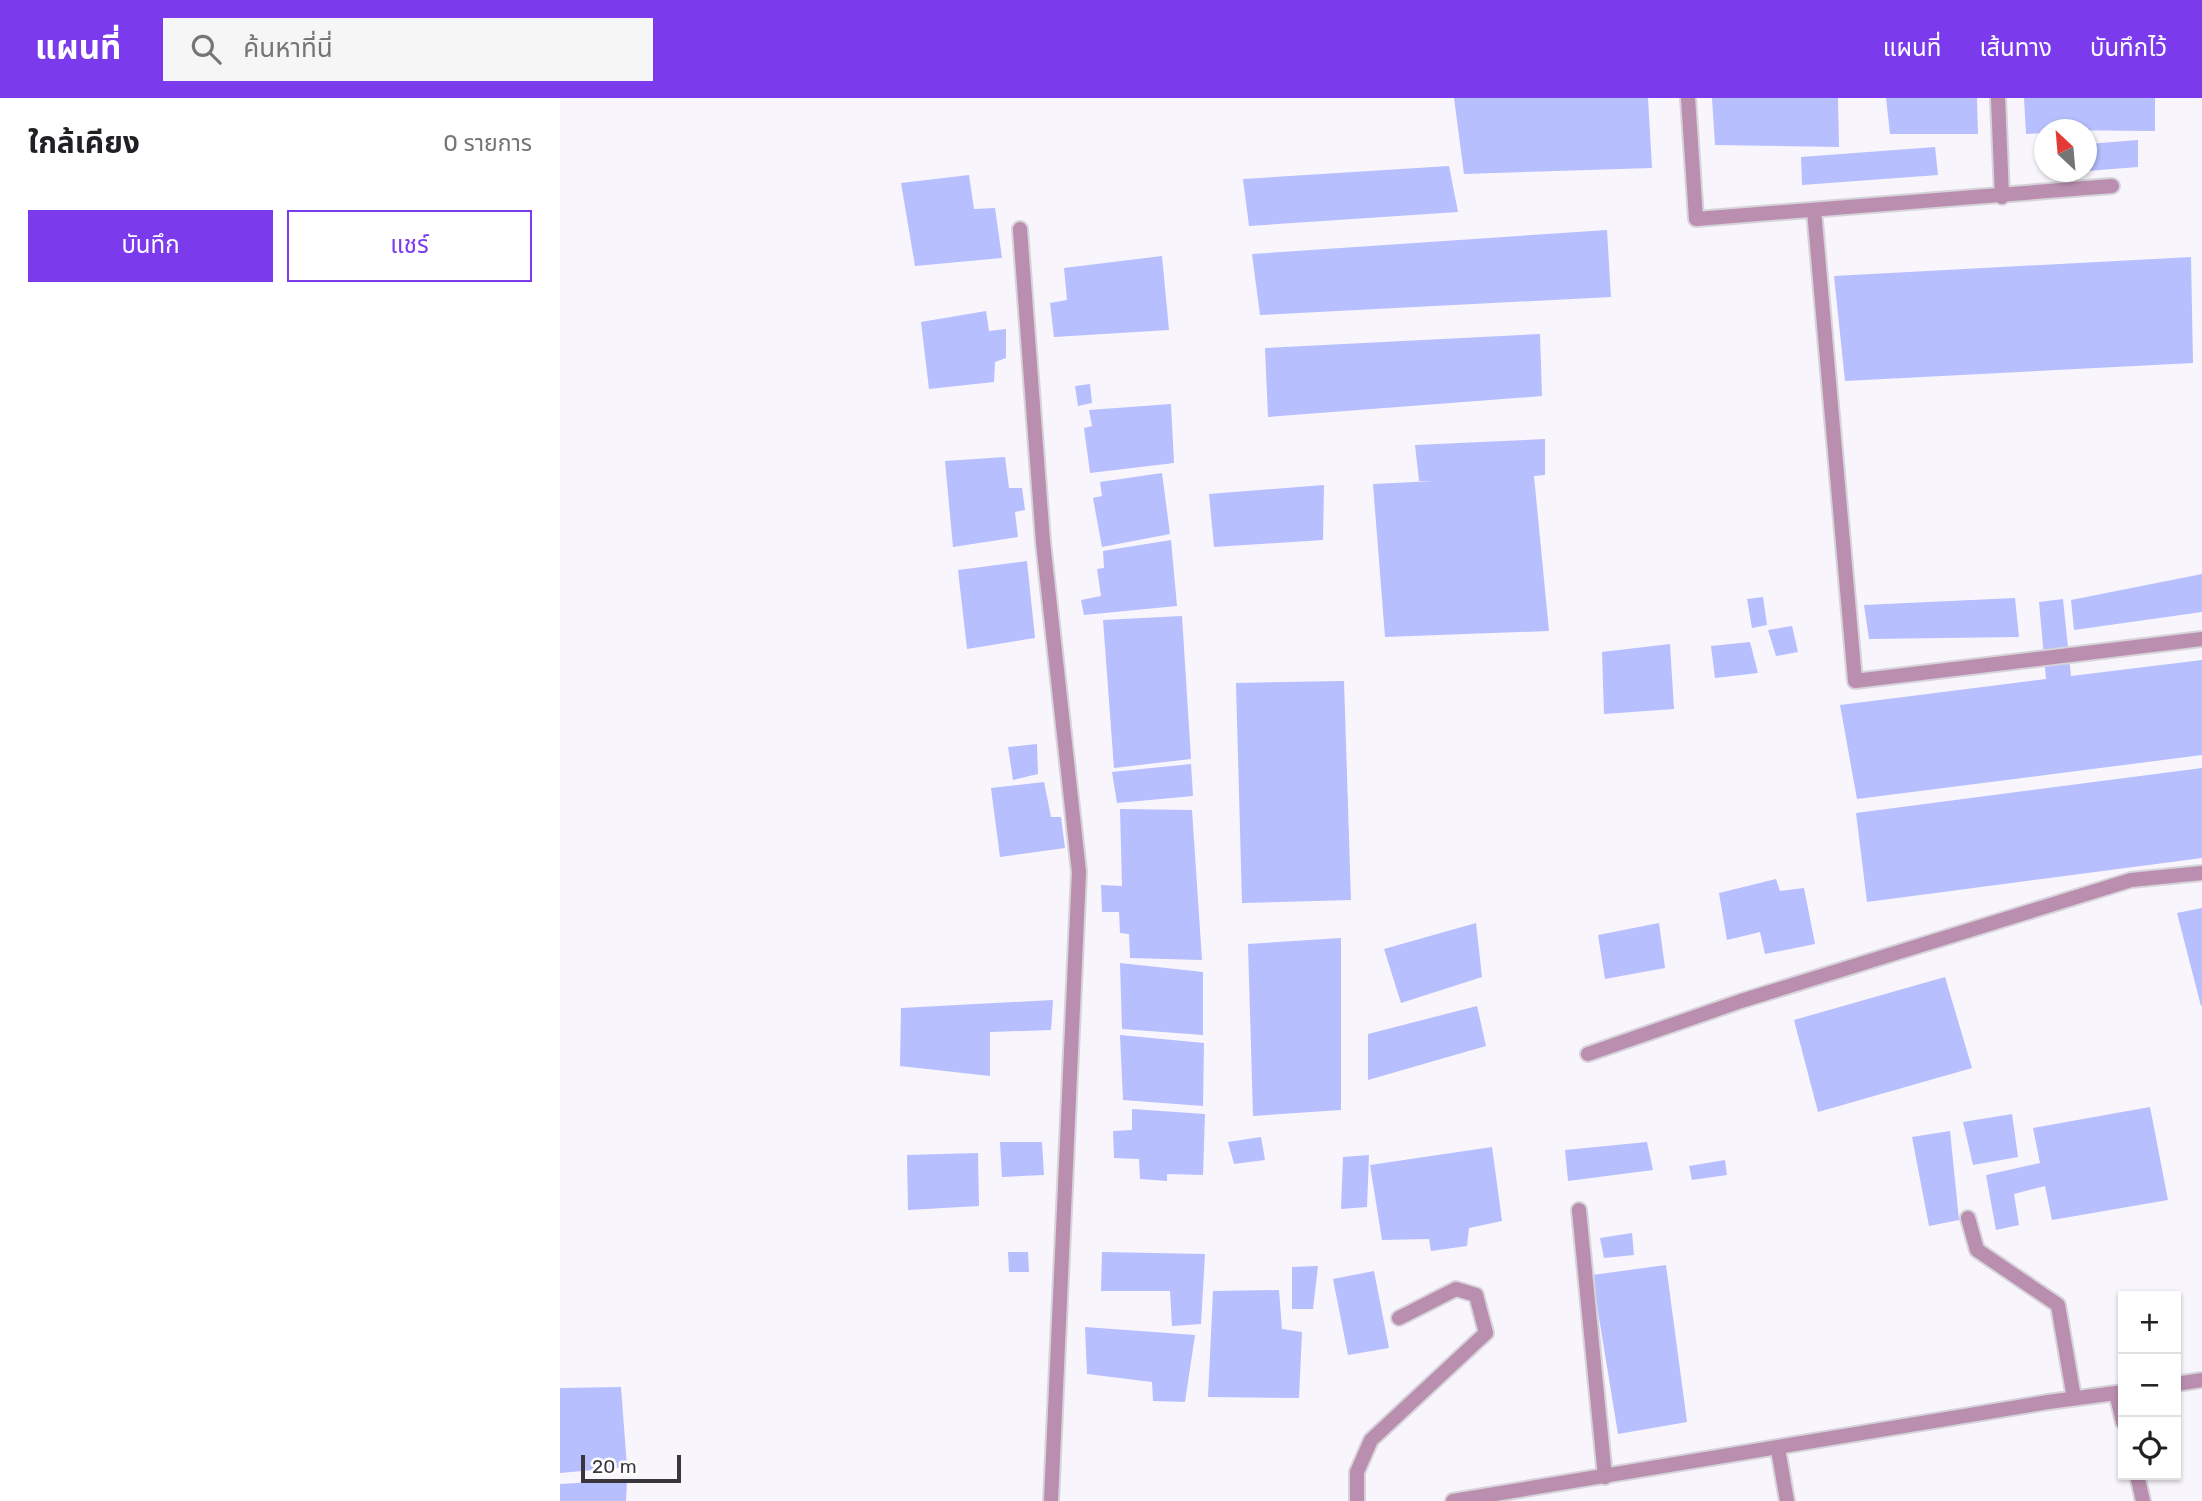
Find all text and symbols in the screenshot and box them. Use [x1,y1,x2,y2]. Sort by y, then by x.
search box [163,18,653,81]
text: แผนที่ [35,28,121,67]
icon: search [187,30,225,68]
text: ค้นหาที่นี่ [243,33,333,64]
text: แผนที่ [1883,34,1941,62]
text: เส้นทาง [1979,34,2052,62]
text: บันทึกไว้ [2090,34,2167,62]
north arrow [2034,119,2097,182]
text: ใกล้เคียง [28,125,140,161]
text: 0 รายการ [443,129,532,157]
button: บันทึก [28,210,273,282]
button: แชร์ [287,210,532,282]
map controls [2118,1291,2181,1480]
button: + [2118,1291,2181,1354]
button: − [2118,1354,2181,1417]
button: locate [2118,1417,2181,1480]
scale bar [581,1452,681,1484]
text: 20 m [592,1455,637,1478]

